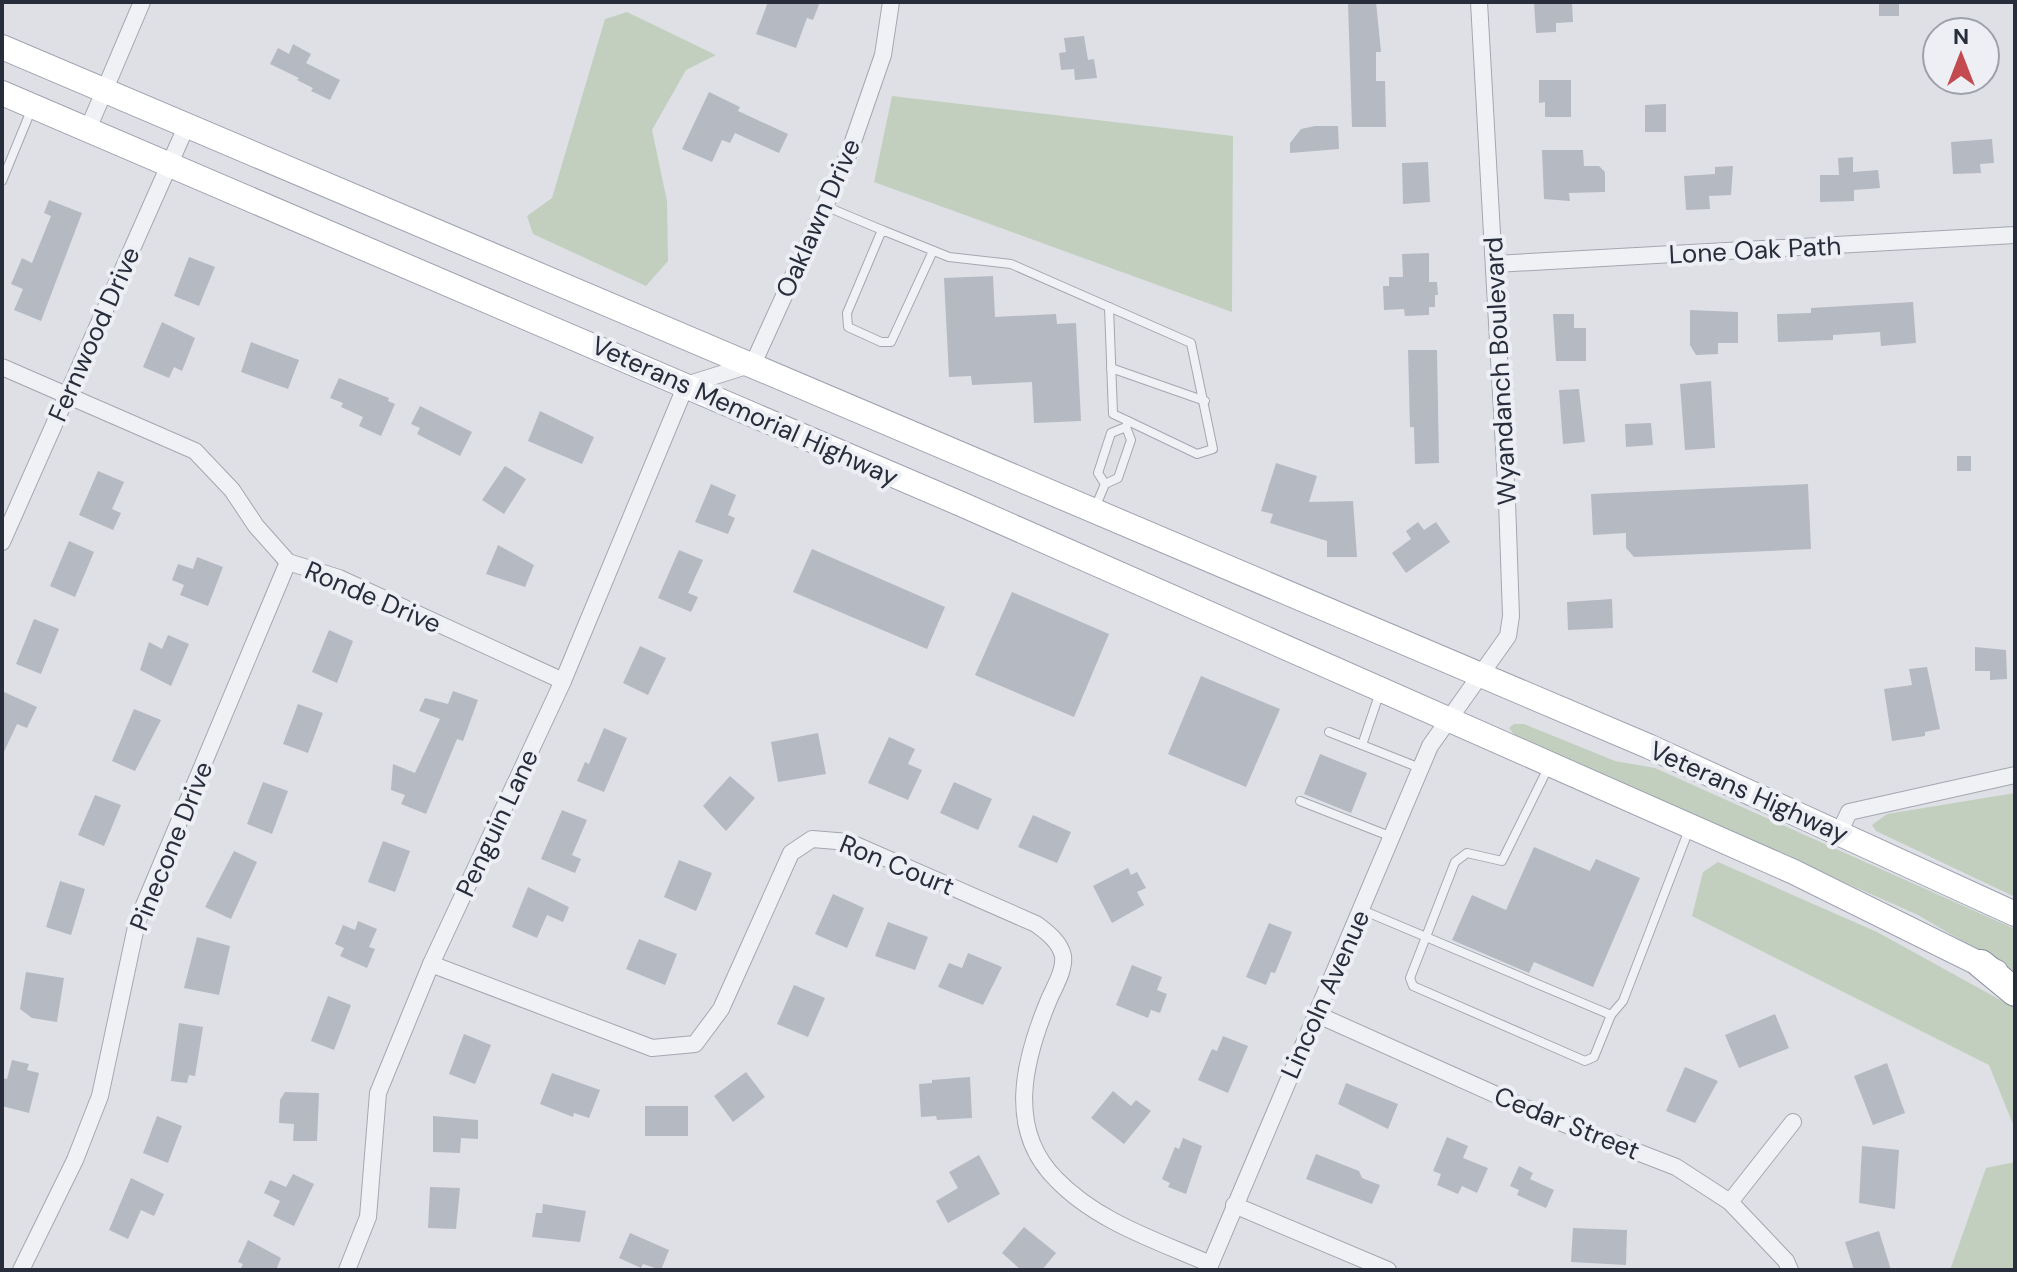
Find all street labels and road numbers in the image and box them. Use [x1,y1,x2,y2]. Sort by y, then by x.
street label: Oaklawn Drive [768,133,868,303]
street label: Lone Oak Path [1668,228,1842,272]
street label: Wyandanch Boulevard [1476,236,1524,506]
street label: Fernwood Drive [40,241,148,427]
street label: Veterans Memorial Highway [586,328,904,494]
street label: Ronde Drive [300,553,446,641]
street label: Veterans Highway [1644,733,1854,851]
street label: Penguin Lane [448,744,546,902]
street label: Pinecone Drive [122,756,220,936]
street label: Ron Court [835,827,959,903]
street label: Lincoln Avenue [1273,904,1377,1084]
street label: Cedar Street [1489,1078,1645,1168]

